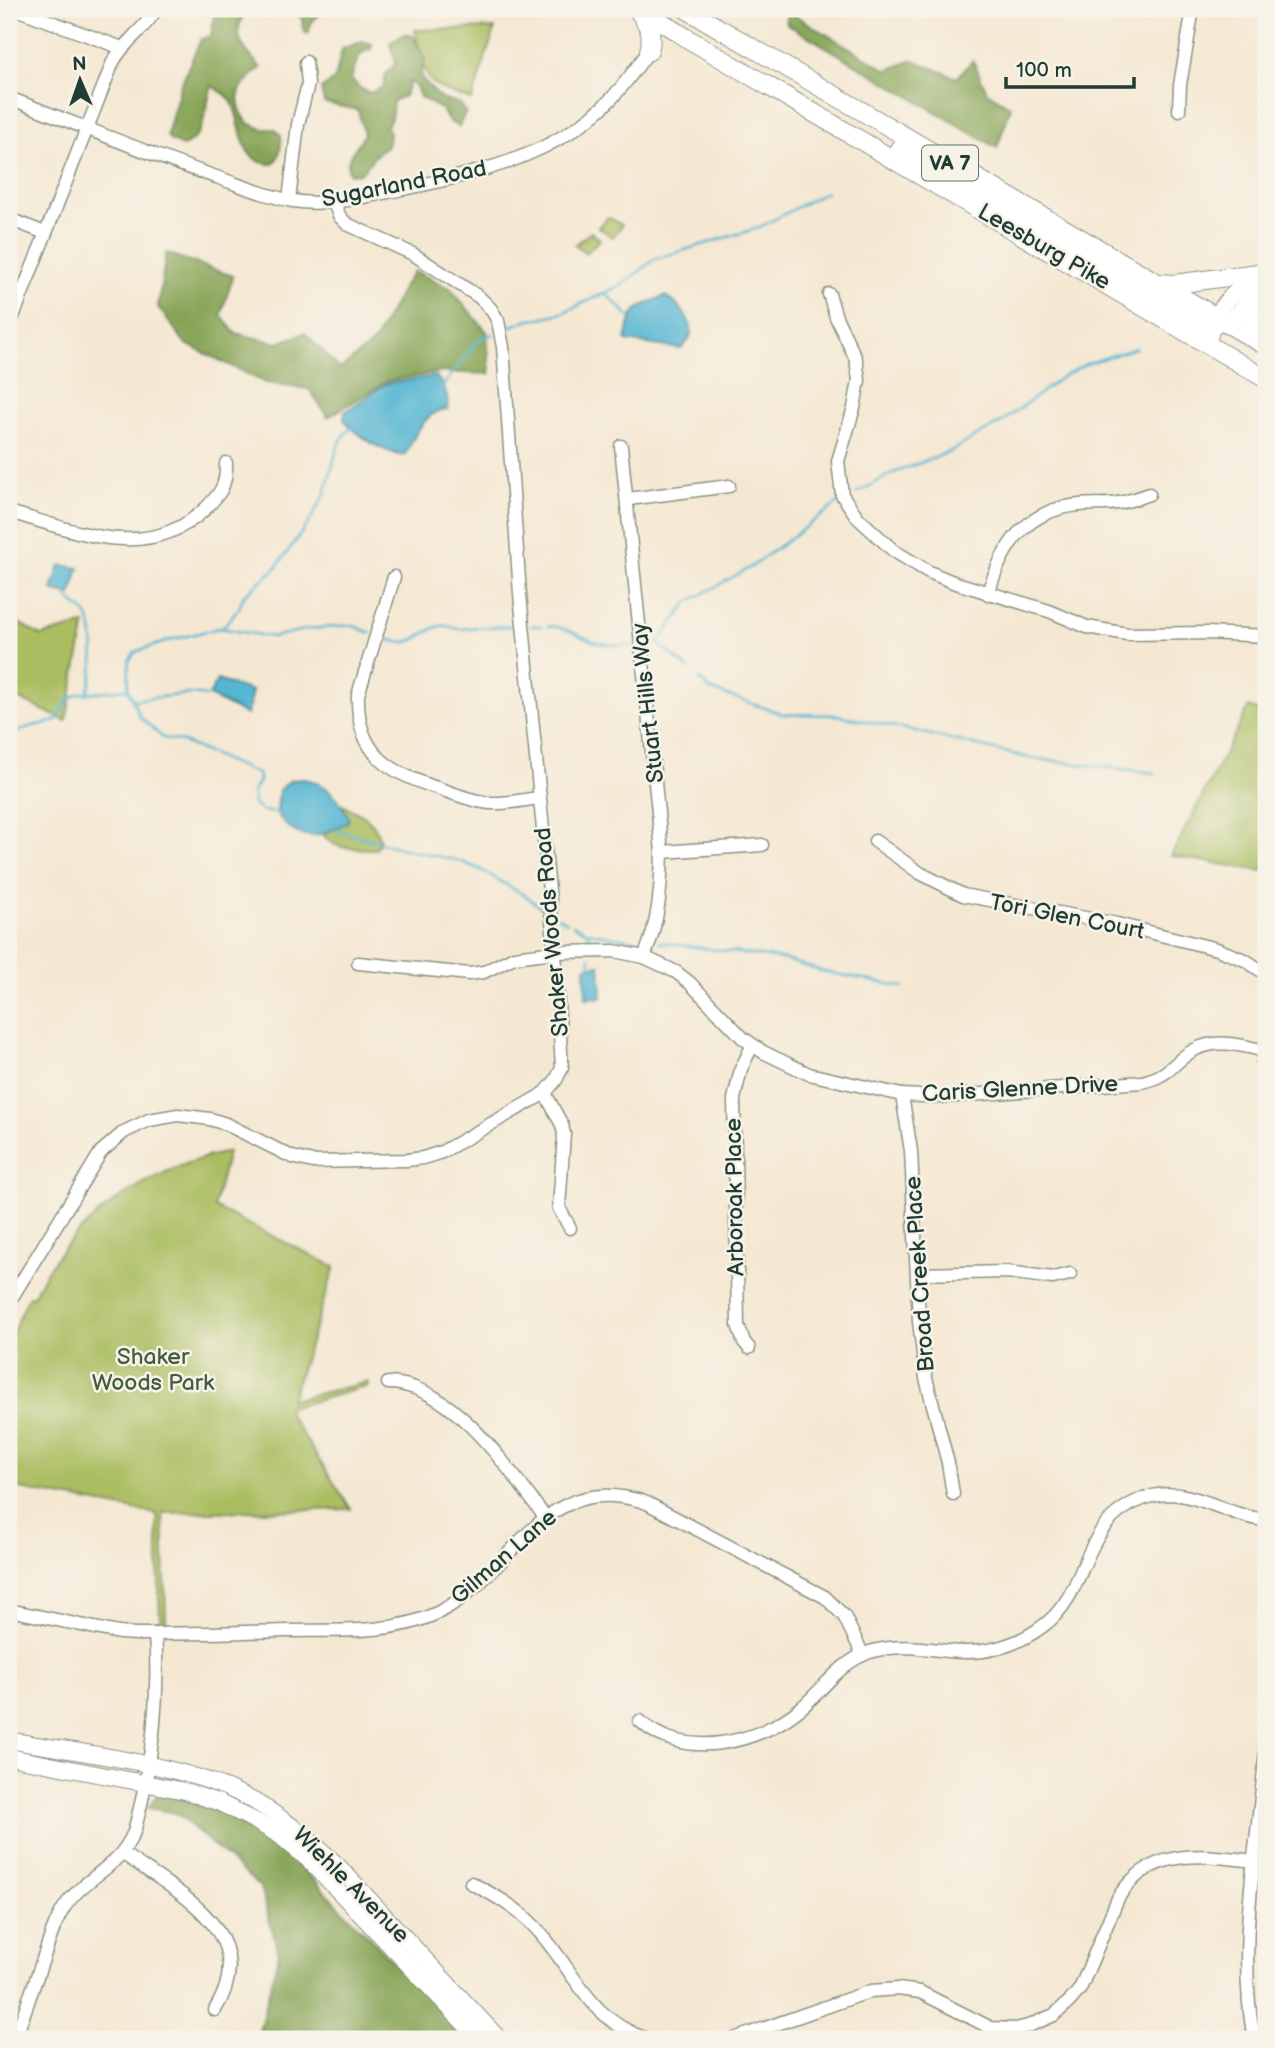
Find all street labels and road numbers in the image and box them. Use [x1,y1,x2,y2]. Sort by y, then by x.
road number: VA 7 [922,146,978,180]
street label: Sugarland Road [319,154,489,214]
street label: Leesburg Pike [973,198,1115,296]
street label: Stuart Hills Way [626,621,670,784]
street label: Shaker Woods Road [529,826,575,1038]
street label: Tori Glen Court [987,888,1147,946]
street label: Caris Glenne Drive [921,1070,1119,1108]
street label: Arboroak Place [720,1118,750,1276]
street label: Broad Creek Place [899,1175,941,1373]
street label: Gilman Lane [445,1503,563,1611]
street label: Wiehle Avenue [287,1821,415,1949]

